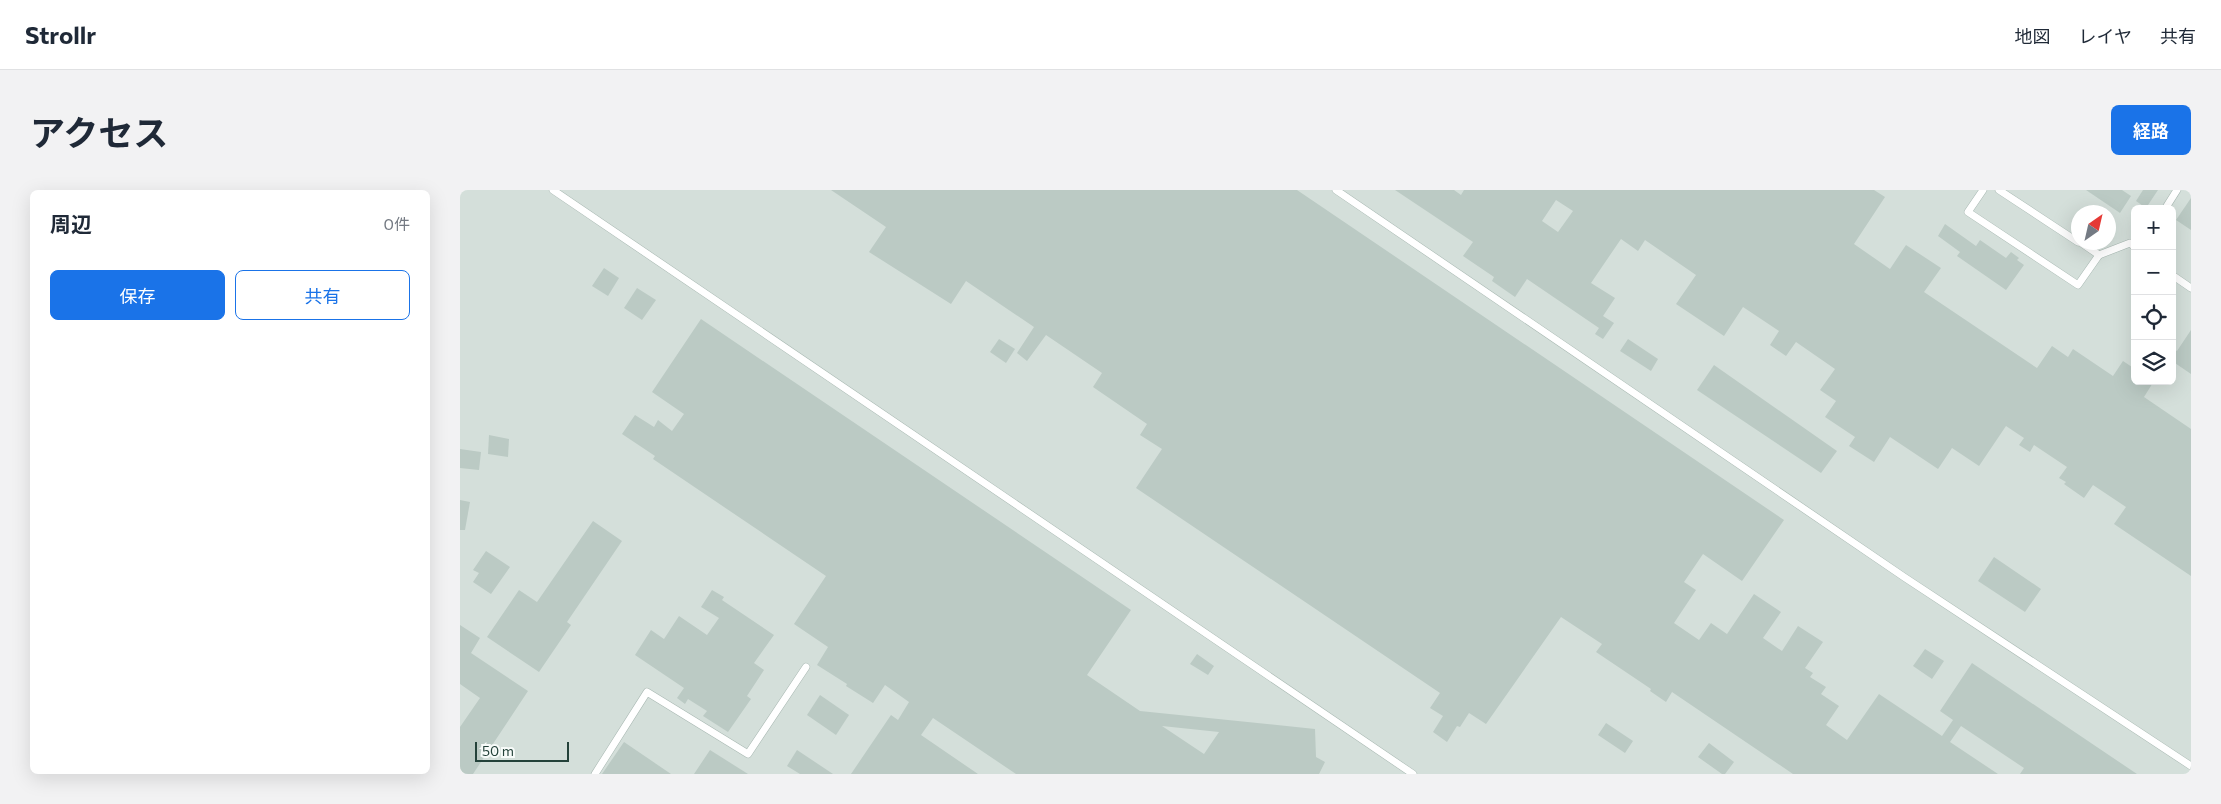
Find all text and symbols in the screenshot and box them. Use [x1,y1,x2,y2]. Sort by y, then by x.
text: Strollr [25,20,96,49]
text: 地図 [2015,25,2051,47]
text: レイヤ [2079,25,2132,47]
text: 共有 [2160,25,2196,47]
button: 経路 [2111,105,2191,155]
text: アクセス [30,110,168,153]
north arrow [2071,205,2116,250]
map controls [2131,205,2176,385]
button: + [2131,205,2176,250]
text: 周辺 [50,211,92,236]
text: 0件 [384,214,410,233]
button: − [2131,250,2176,295]
button: 保存 [50,270,225,320]
button: 共有 [235,270,410,320]
button: locate [2131,295,2176,340]
button: layers [2131,340,2176,385]
scale bar [475,739,569,762]
text: 50 m [482,742,514,759]

